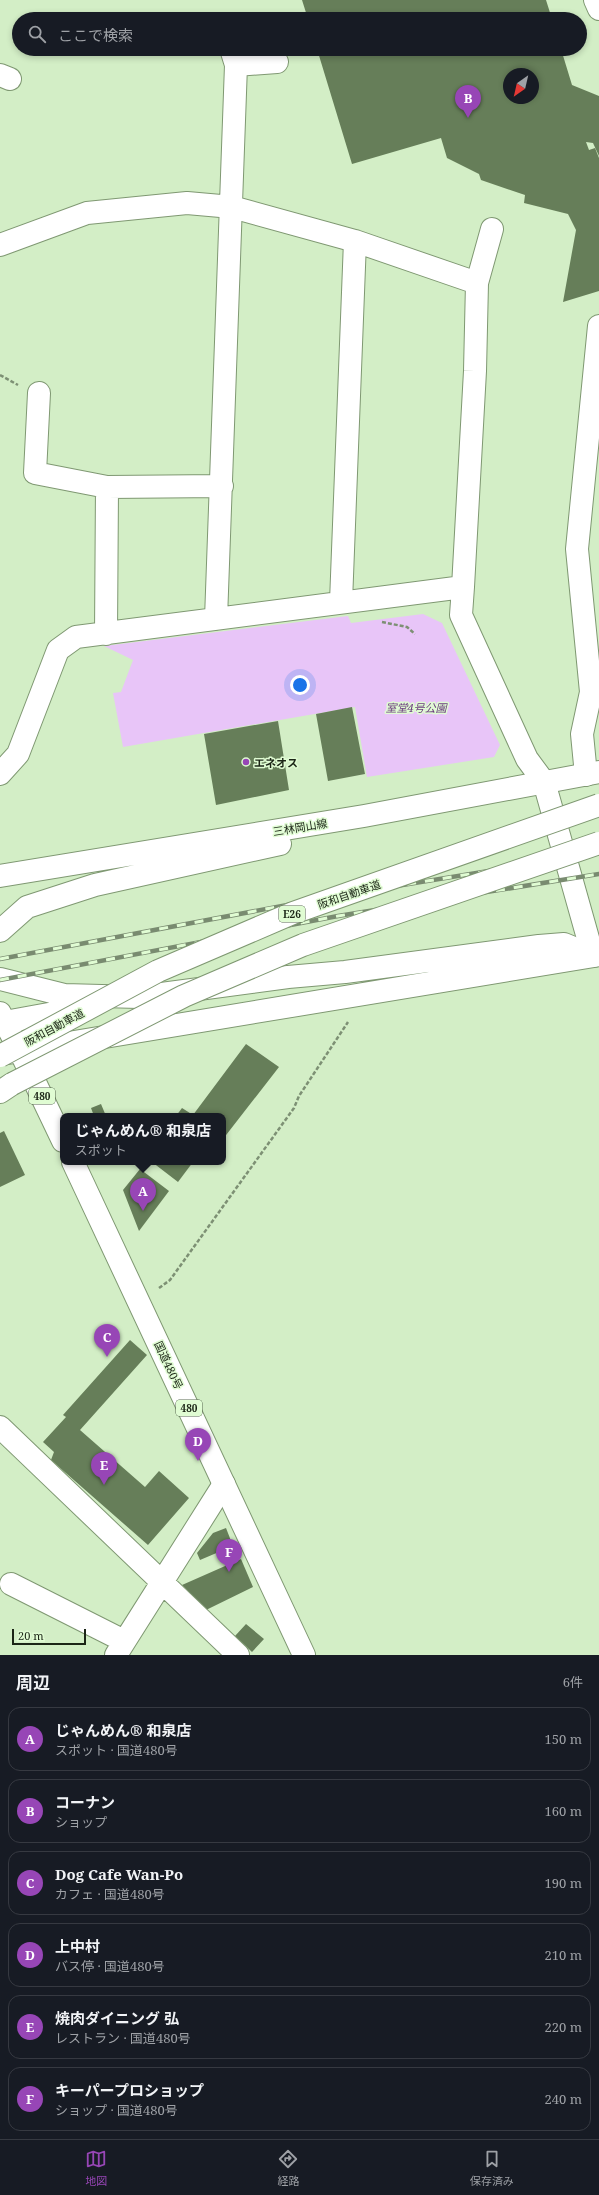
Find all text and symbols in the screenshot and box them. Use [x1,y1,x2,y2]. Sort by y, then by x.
search box [12,12,587,56]
icon: search [26,23,48,45]
text: ここで検索 [58,25,133,45]
north arrow [503,68,539,104]
pin: B [455,85,481,118]
your location [290,675,310,695]
park label: 室堂4号公園 [385,700,449,715]
place label: エネオス [254,755,298,770]
marker: エネオス [241,757,251,767]
street label: 三林岡山線 [272,815,328,839]
street label: 阪和自動車道 [315,876,383,912]
road number: E26 [279,906,305,922]
street label: 阪和自動車道 [21,1005,87,1049]
road number: 480 [29,1088,55,1104]
popup [60,1113,226,1165]
text: じゃんめん® 和泉店 [75,1120,211,1140]
text: スポット [75,1141,127,1159]
pin: A [130,1178,156,1211]
pin: C [94,1324,120,1357]
street label: 国道480号 [151,1339,187,1391]
road number: 480 [176,1400,202,1416]
pin: D [185,1428,211,1461]
pin: E [91,1452,117,1485]
pin: F [216,1539,242,1572]
scale bar [12,1627,86,1646]
text: 20 m [18,1628,44,1643]
text: 周辺 [16,1671,50,1694]
text: 6件 [563,1673,583,1691]
text: じゃんめん® 和泉店 [55,1720,192,1740]
text: A [25,1730,35,1748]
text: 150 m [545,1730,582,1748]
text: スポット · 国道480号 [55,1741,178,1759]
text: コーナン [55,1792,115,1812]
text: B [26,1802,34,1820]
text: 160 m [545,1802,582,1820]
text: ショップ [55,1813,107,1831]
text: Dog Cafe Wan-Po [55,1864,183,1884]
text: C [26,1874,34,1892]
text: 190 m [545,1874,582,1892]
text: カフェ · 国道480号 [55,1885,165,1903]
text: 上中村 [55,1936,100,1956]
text: D [25,1946,35,1964]
text: 210 m [545,1946,582,1964]
text: バス停 · 国道480号 [55,1957,165,1975]
text: 焼肉ダイニング 弘 [55,2008,179,2028]
text: E [26,2018,34,2036]
text: 220 m [545,2018,582,2036]
text: レストラン · 国道480号 [55,2029,191,2047]
text: キーパープロショップ [55,2080,204,2100]
text: F [26,2090,34,2108]
text: 240 m [545,2090,582,2108]
text: ショップ · 国道480号 [55,2101,178,2119]
tab: 地図 [85,2148,107,2188]
tab: 経路 [277,2148,299,2188]
tab: 保存済み [470,2148,514,2188]

